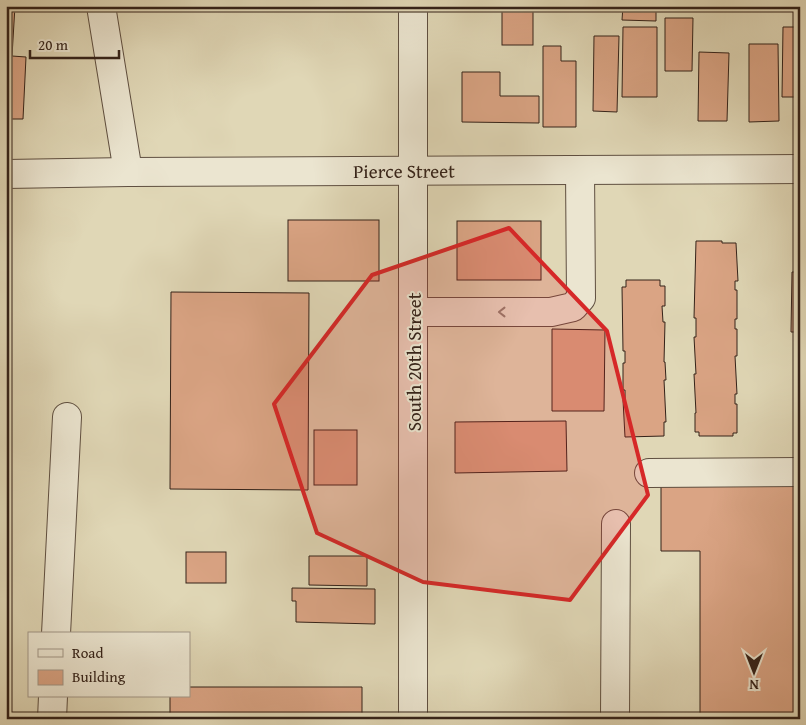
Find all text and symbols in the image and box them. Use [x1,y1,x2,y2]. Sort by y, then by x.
scale bar [30,28,119,60]
text: 20 m [38,34,69,55]
street label: Pierce Street [353,157,455,185]
street label: South 20th Street [400,292,428,431]
one-way arrow [498,307,506,317]
legend [28,632,190,698]
text: Road [72,642,103,663]
north arrow [728,648,778,698]
text: Building [72,666,126,687]
text: N [749,675,759,695]

